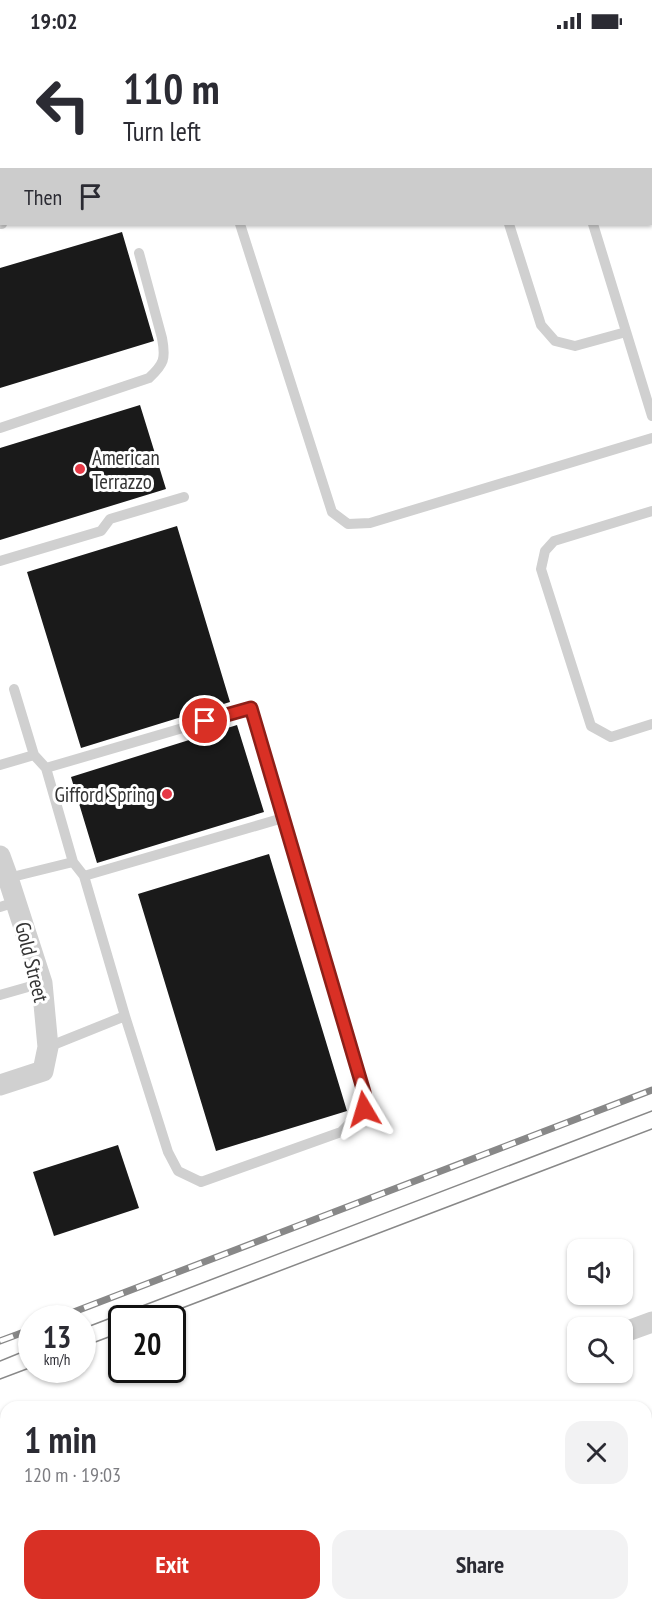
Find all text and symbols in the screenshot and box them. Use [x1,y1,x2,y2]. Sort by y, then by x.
text: 19:02 [30,7,78,35]
text: 110 m [123,61,220,116]
icon: left [24,66,102,144]
text: Turn left [123,114,201,148]
icon: arrive [74,180,107,213]
text: Then [24,183,62,211]
place label: American Terrazzo [92,444,160,495]
marker: American Terrazzo [73,462,87,476]
pin [179,695,230,746]
icon: arrive [188,704,221,737]
place label: Gifford Spring [54,781,155,808]
marker: Gifford Spring [160,787,174,801]
street label: Gold Street [9,919,55,1005]
position arrow [332,1077,396,1141]
map controls [567,1239,633,1383]
button: sound [567,1239,633,1305]
speed limit sign: 20 [108,1305,186,1383]
text: 13 [43,1317,71,1356]
button: search [567,1317,633,1383]
text: km/h [44,1350,70,1369]
text: 1 min [24,1416,97,1463]
button: close [565,1421,628,1484]
text: 120 m · 19:03 [24,1462,121,1488]
button: Exit [24,1530,320,1599]
button: Share [332,1530,628,1599]

